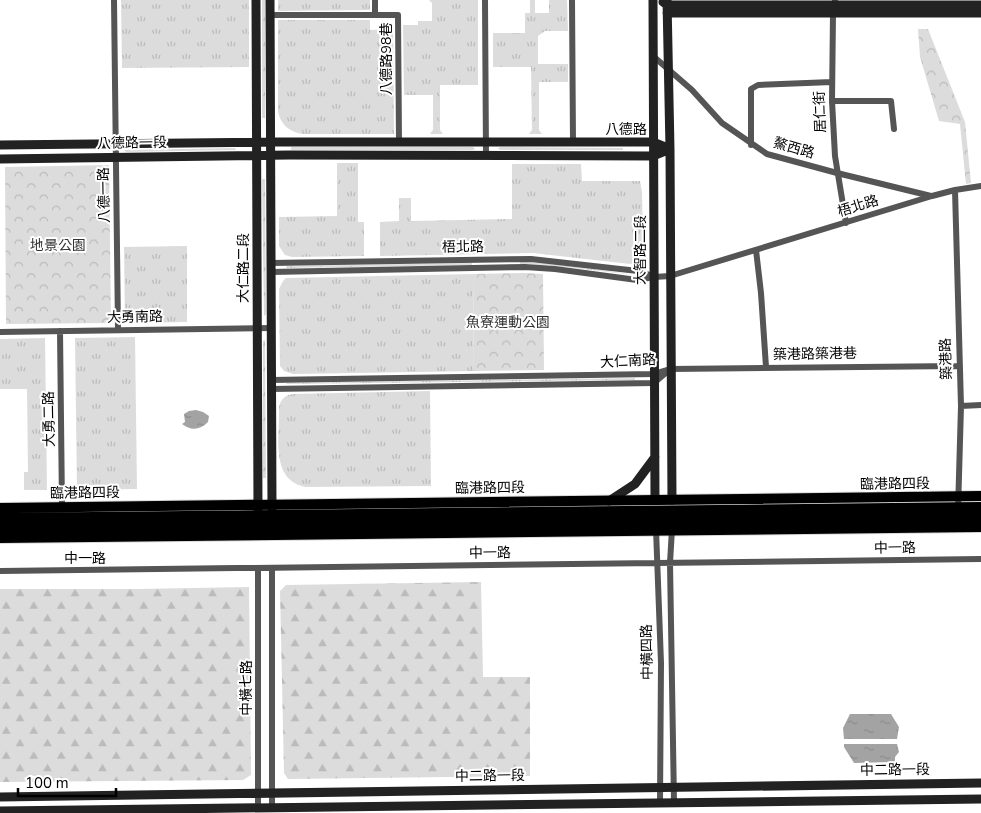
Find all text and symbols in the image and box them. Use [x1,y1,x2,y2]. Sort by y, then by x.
street label: 八德路98巷 [377,23,396,95]
street label: 居仁街 [810,91,830,133]
street label: 八德路 [605,120,647,139]
street label: 八德路一段 [97,133,167,153]
street label: 鰲西路 [771,133,817,163]
street label: 八德一路 [94,167,114,223]
street label: 梧北路 [835,191,881,221]
street label: 大智路二段 [631,215,650,285]
street label: 大仁路二段 [234,233,253,303]
park label: 地景公園 [30,236,86,255]
street label: 梧北路 [442,237,484,257]
street label: 大勇南路 [107,307,163,327]
park label: 魚寮運動公園 [466,313,550,332]
street label: 築港路 [936,338,956,380]
street label: 築港路築港巷 [773,344,857,364]
street label: 大仁南路 [600,350,656,372]
street label: 大勇二路 [39,391,59,447]
street label: 臨港路四段 [860,474,930,494]
street label: 臨港路四段 [455,478,525,498]
street label: 臨港路四段 [50,483,120,503]
street label: 中一路 [874,538,916,558]
street label: 中一路 [469,543,511,563]
street label: 中一路 [64,549,106,568]
street label: 中橫四路 [637,624,657,680]
street label: 中橫七路 [237,660,256,716]
street label: 中二路一段 [860,760,930,780]
scale bar [18,766,115,798]
street label: 中二路一段 [455,766,525,786]
text: 100 m [25,773,69,793]

